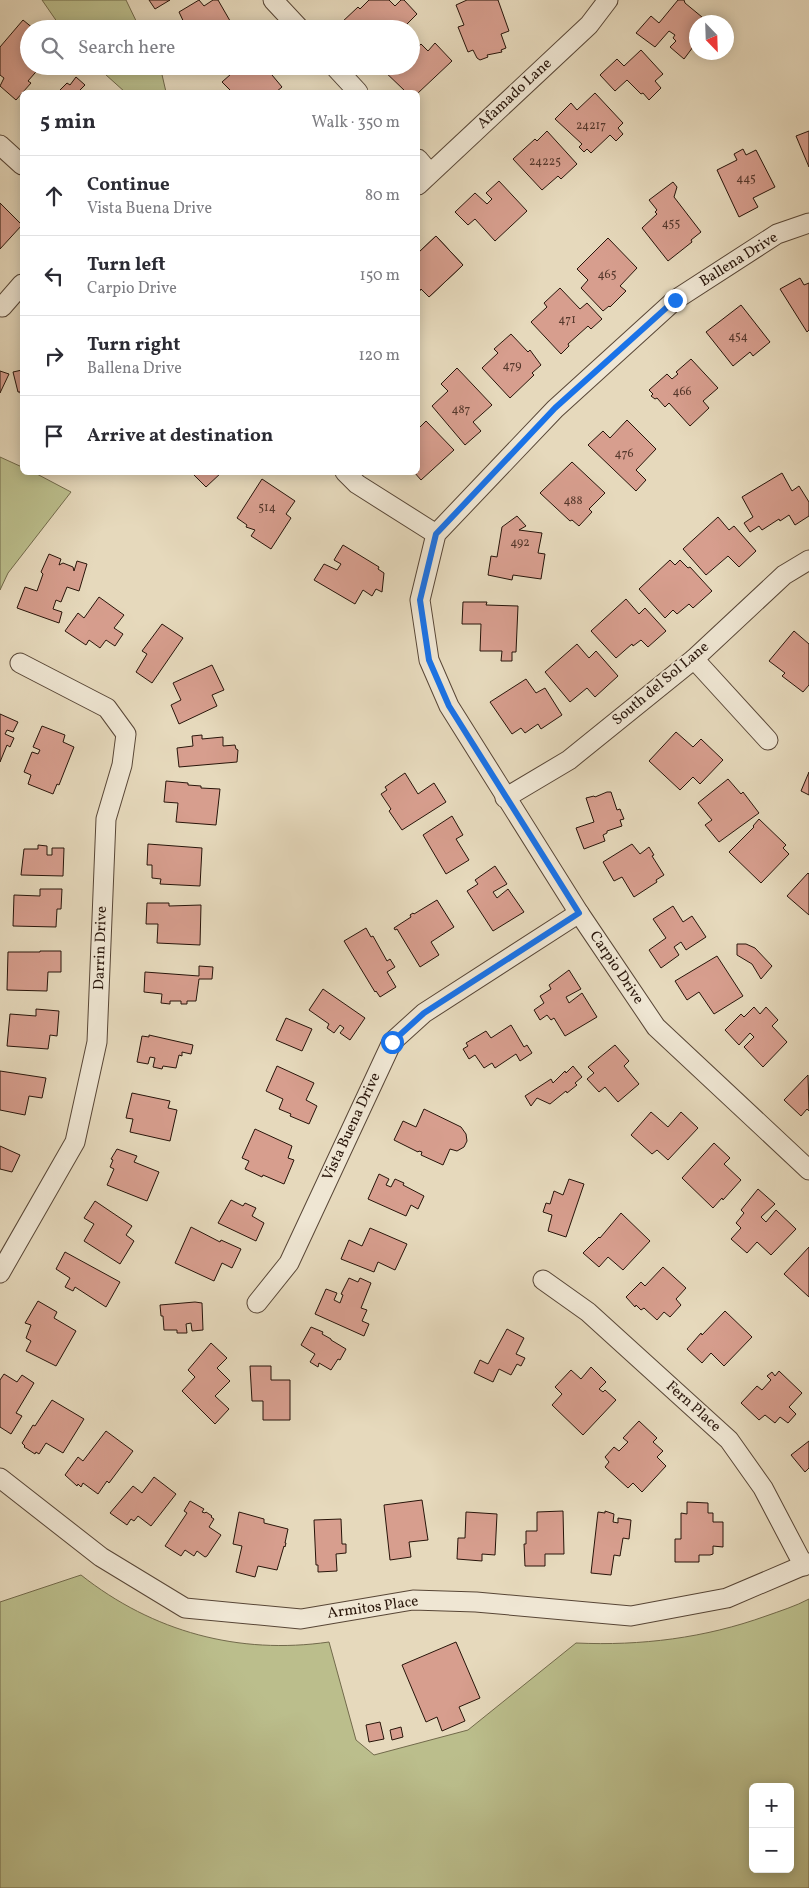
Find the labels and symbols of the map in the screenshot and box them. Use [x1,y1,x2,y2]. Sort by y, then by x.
north arrow [689,15,734,60]
street label: Afamado Lane [473,54,557,134]
house number: 24217 [576,118,606,134]
house number: 24225 [529,154,561,170]
house number: 445 [736,171,756,187]
house number: 455 [662,216,680,232]
street label: Ballena Drive [696,228,782,292]
house number: 465 [598,267,617,283]
route end [664,289,687,312]
house number: 471 [558,312,576,328]
house number: 454 [728,329,748,345]
house number: 479 [502,358,522,374]
house number: 466 [672,384,692,400]
house number: 487 [452,402,471,418]
house number: 476 [614,446,634,462]
house number: 488 [563,493,583,509]
house number: 514 [258,500,276,516]
house number: 492 [510,535,530,551]
street label: South del Sol Lane [608,637,714,731]
street label: Darrin Drive [89,906,113,990]
street label: Carpio Drive [584,927,648,1009]
route start [381,1031,404,1054]
street label: Vista Buena Drive [318,1069,386,1185]
street label: Fern Place [661,1377,725,1437]
street label: Armitos Place [326,1591,420,1625]

